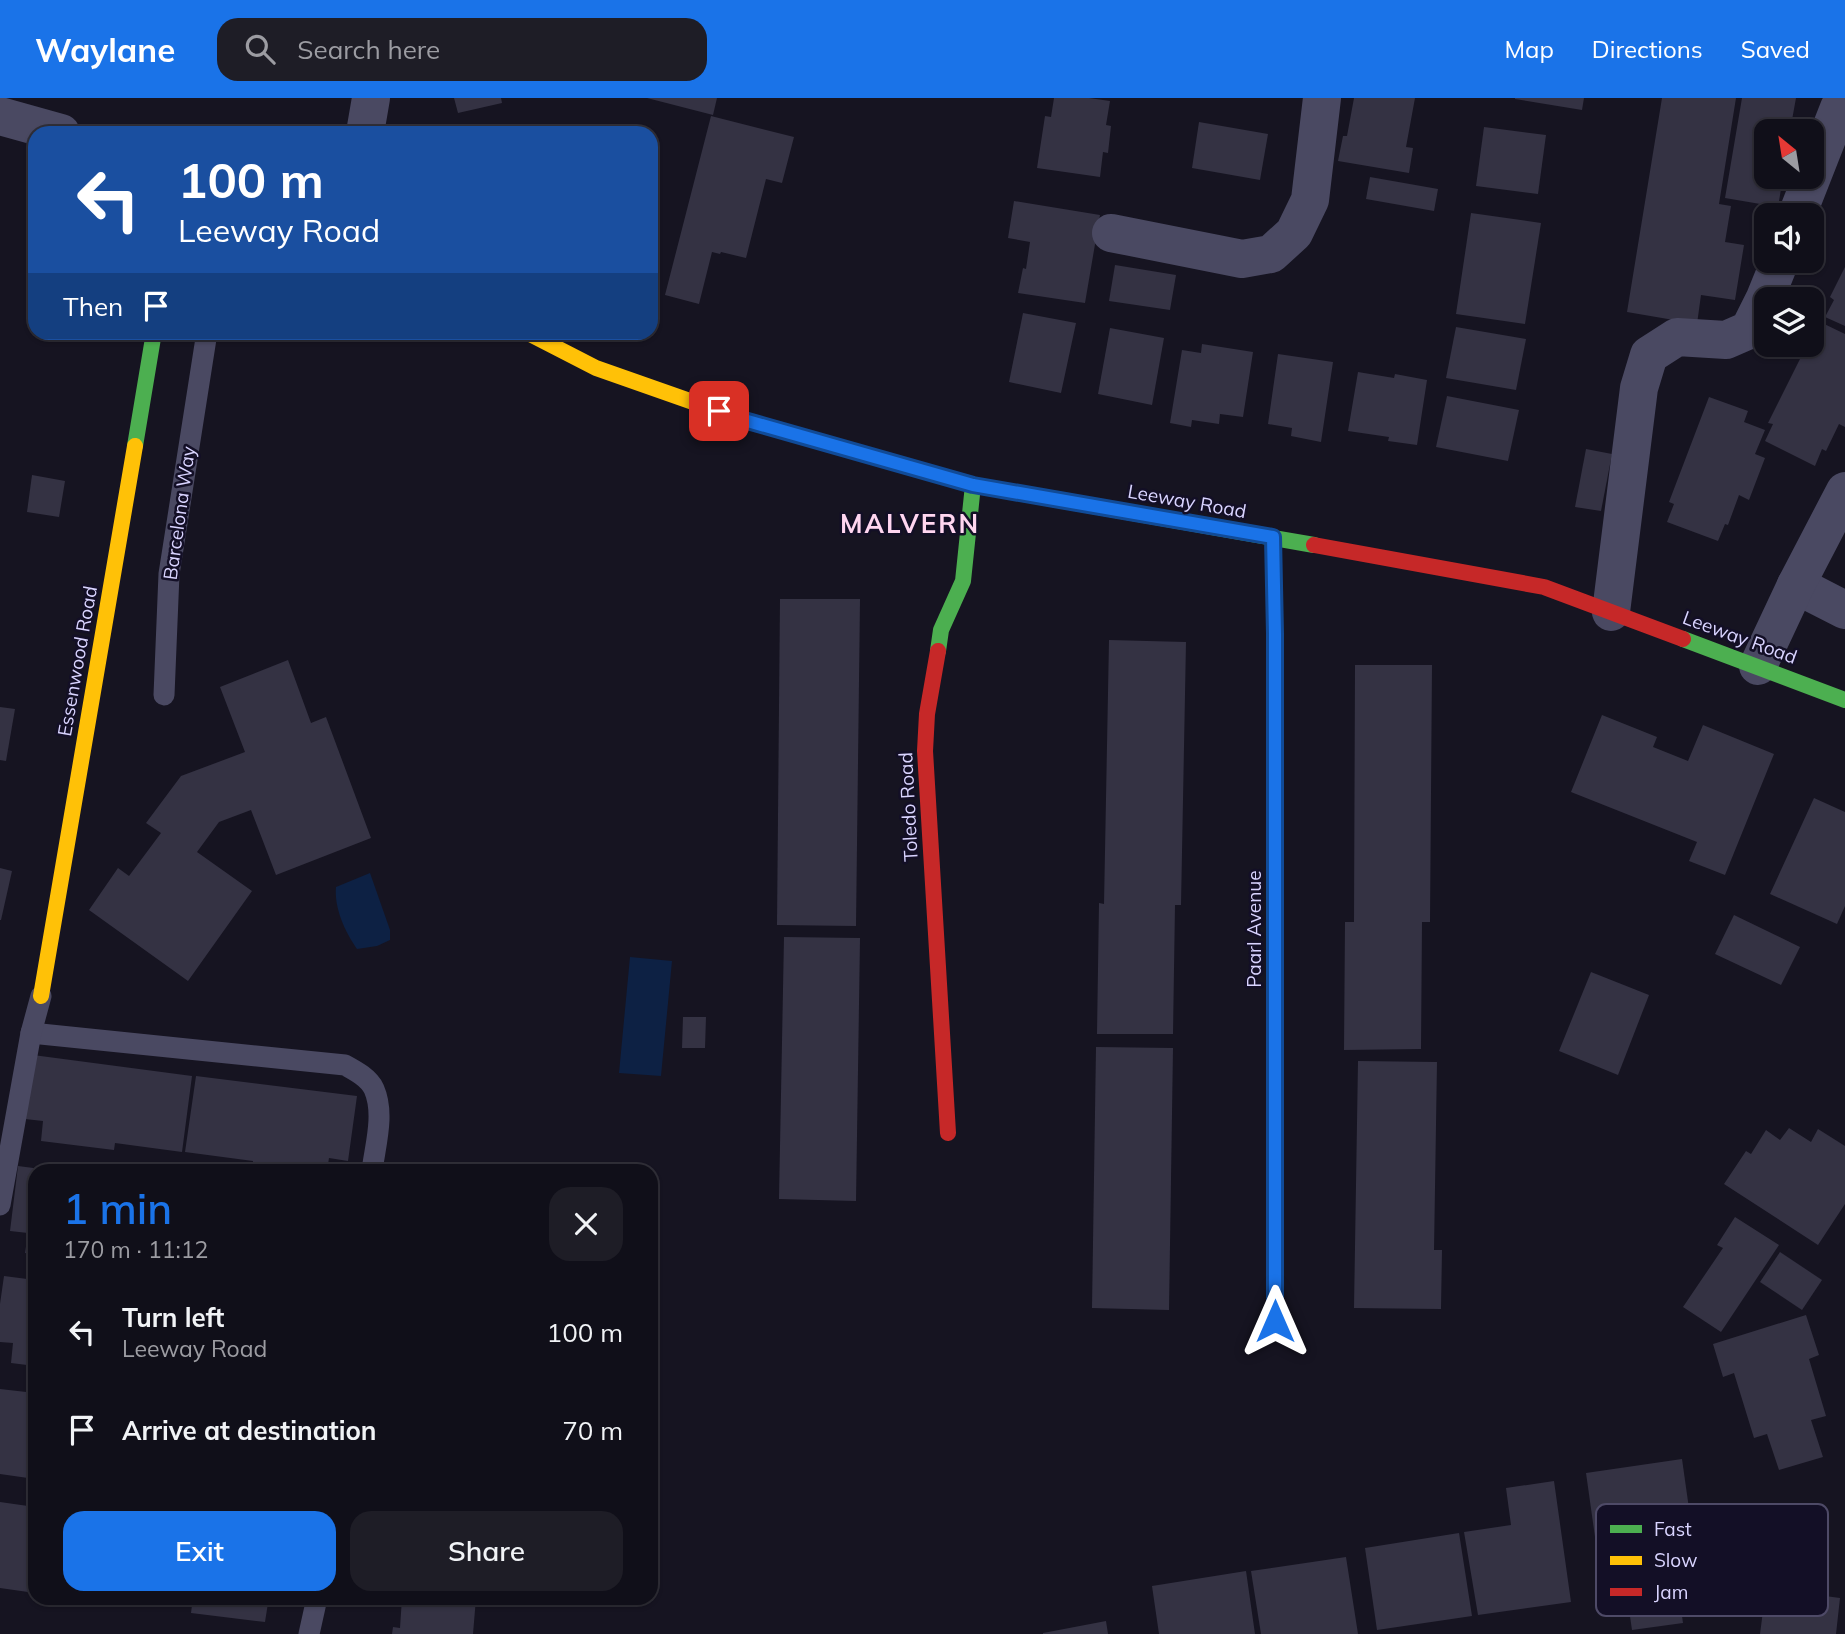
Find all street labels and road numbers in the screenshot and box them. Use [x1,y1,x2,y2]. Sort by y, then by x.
street label: Barcelona Way [158,445,200,581]
street label: Leeway Road [1126,479,1248,523]
street label: Essenwood Road [52,584,102,738]
street label: Leeway Road [1679,605,1801,669]
street label: Toledo Road [893,752,923,862]
street label: Paarl Avenue [1242,870,1266,988]

